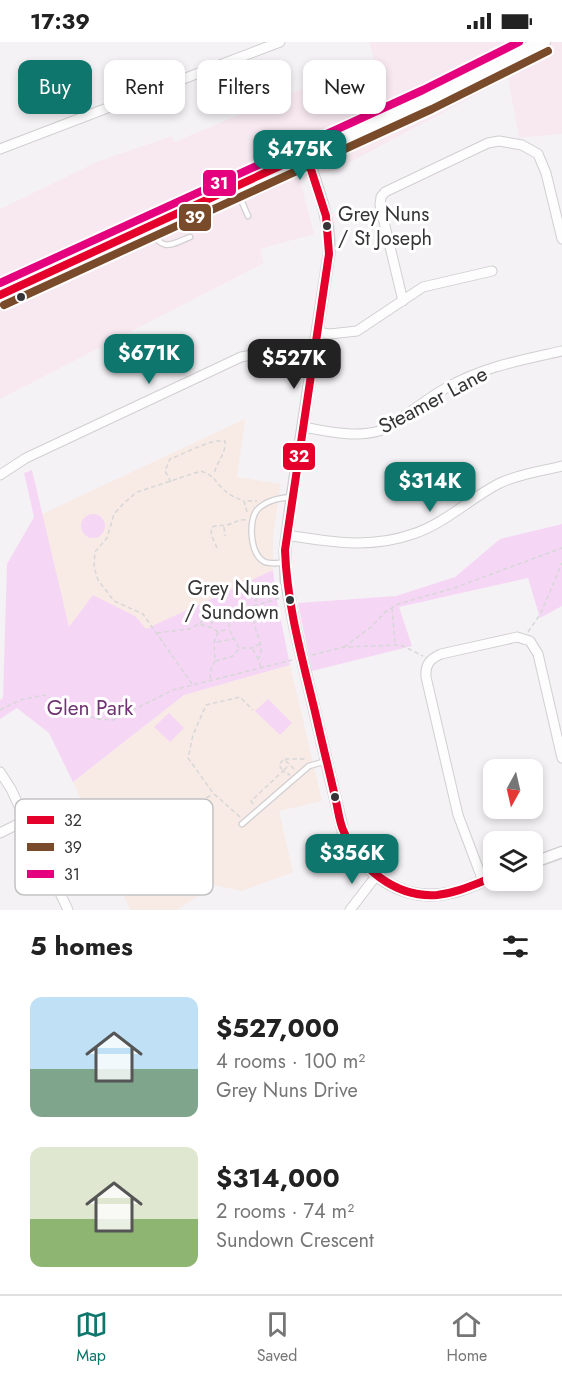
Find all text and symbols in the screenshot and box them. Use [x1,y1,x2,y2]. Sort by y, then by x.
text: 17:39 [30,5,90,37]
chip: Buy [18,60,92,114]
chip: Rent [104,60,185,114]
chip: Filters [197,60,291,114]
chip: New [303,60,386,114]
pin: $475K [258,130,342,181]
text: $475K [267,135,333,164]
line badge: 31 [202,169,237,197]
text: 31 [210,172,228,195]
place label: Grey Nuns / St Joseph [338,200,432,253]
line badge: 39 [178,203,212,232]
text: 39 [185,206,205,229]
marker: Grey Nuns / St Joseph [321,220,333,232]
unlabelled marker [15,291,27,303]
pin: $671K [107,334,191,385]
text: $671K [118,339,180,368]
pin: $527K [252,339,336,390]
text: $527K [262,344,326,373]
street label: Steamer Lane [373,359,493,441]
line badge: 32 [282,442,316,471]
text: 32 [289,445,309,468]
pin: $314K [388,462,472,513]
text: $314K [399,467,461,496]
place label: Grey Nuns / Sundown [185,574,279,627]
marker: Grey Nuns / Sundown [284,594,296,606]
park label: Glen Park [47,693,134,723]
north arrow [483,759,543,819]
map controls [483,759,543,891]
unlabelled marker [329,791,341,803]
legend [15,799,213,895]
text: 32 [64,809,82,832]
button: layers [483,831,543,891]
pin: $356K [310,834,394,885]
text: 39 [64,836,82,859]
text: $356K [319,839,385,868]
text: 31 [64,863,80,886]
text: 5 homes [30,927,133,965]
icon: filters [499,930,532,963]
text: $527,000 [216,1009,339,1047]
icon: home [78,1021,150,1093]
text: 4 rooms · 100 m² [216,1047,365,1076]
text: Grey Nuns Drive [216,1076,358,1105]
text: $314,000 [216,1159,340,1197]
icon: home [78,1171,150,1243]
text: 2 rooms · 74 m² [216,1197,354,1226]
text: Sundown Crescent [216,1226,374,1255]
tab: Map [75,1308,108,1367]
tab: Saved [257,1308,297,1367]
tab: Home [446,1308,487,1367]

